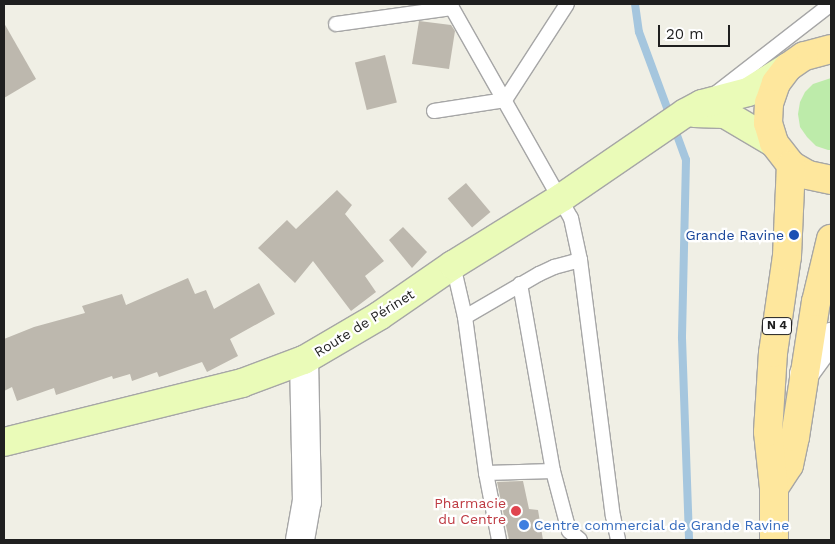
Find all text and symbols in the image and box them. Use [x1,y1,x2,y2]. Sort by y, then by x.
scale bar [660,15,732,47]
text: 20 m [666,25,704,43]
place label: Grande Ravine [685,227,784,243]
marker: Grande Ravine [788,229,800,241]
street label: Route de Périnet [311,285,417,361]
road number: N 4 [761,316,793,336]
place label: Pharmacie du Centre [434,495,506,528]
marker: Pharmacie du Centre [510,505,522,517]
place label: Centre commercial de Grande Ravine [534,517,790,533]
marker: Centre commercial de Grande Ravine [518,519,530,531]

